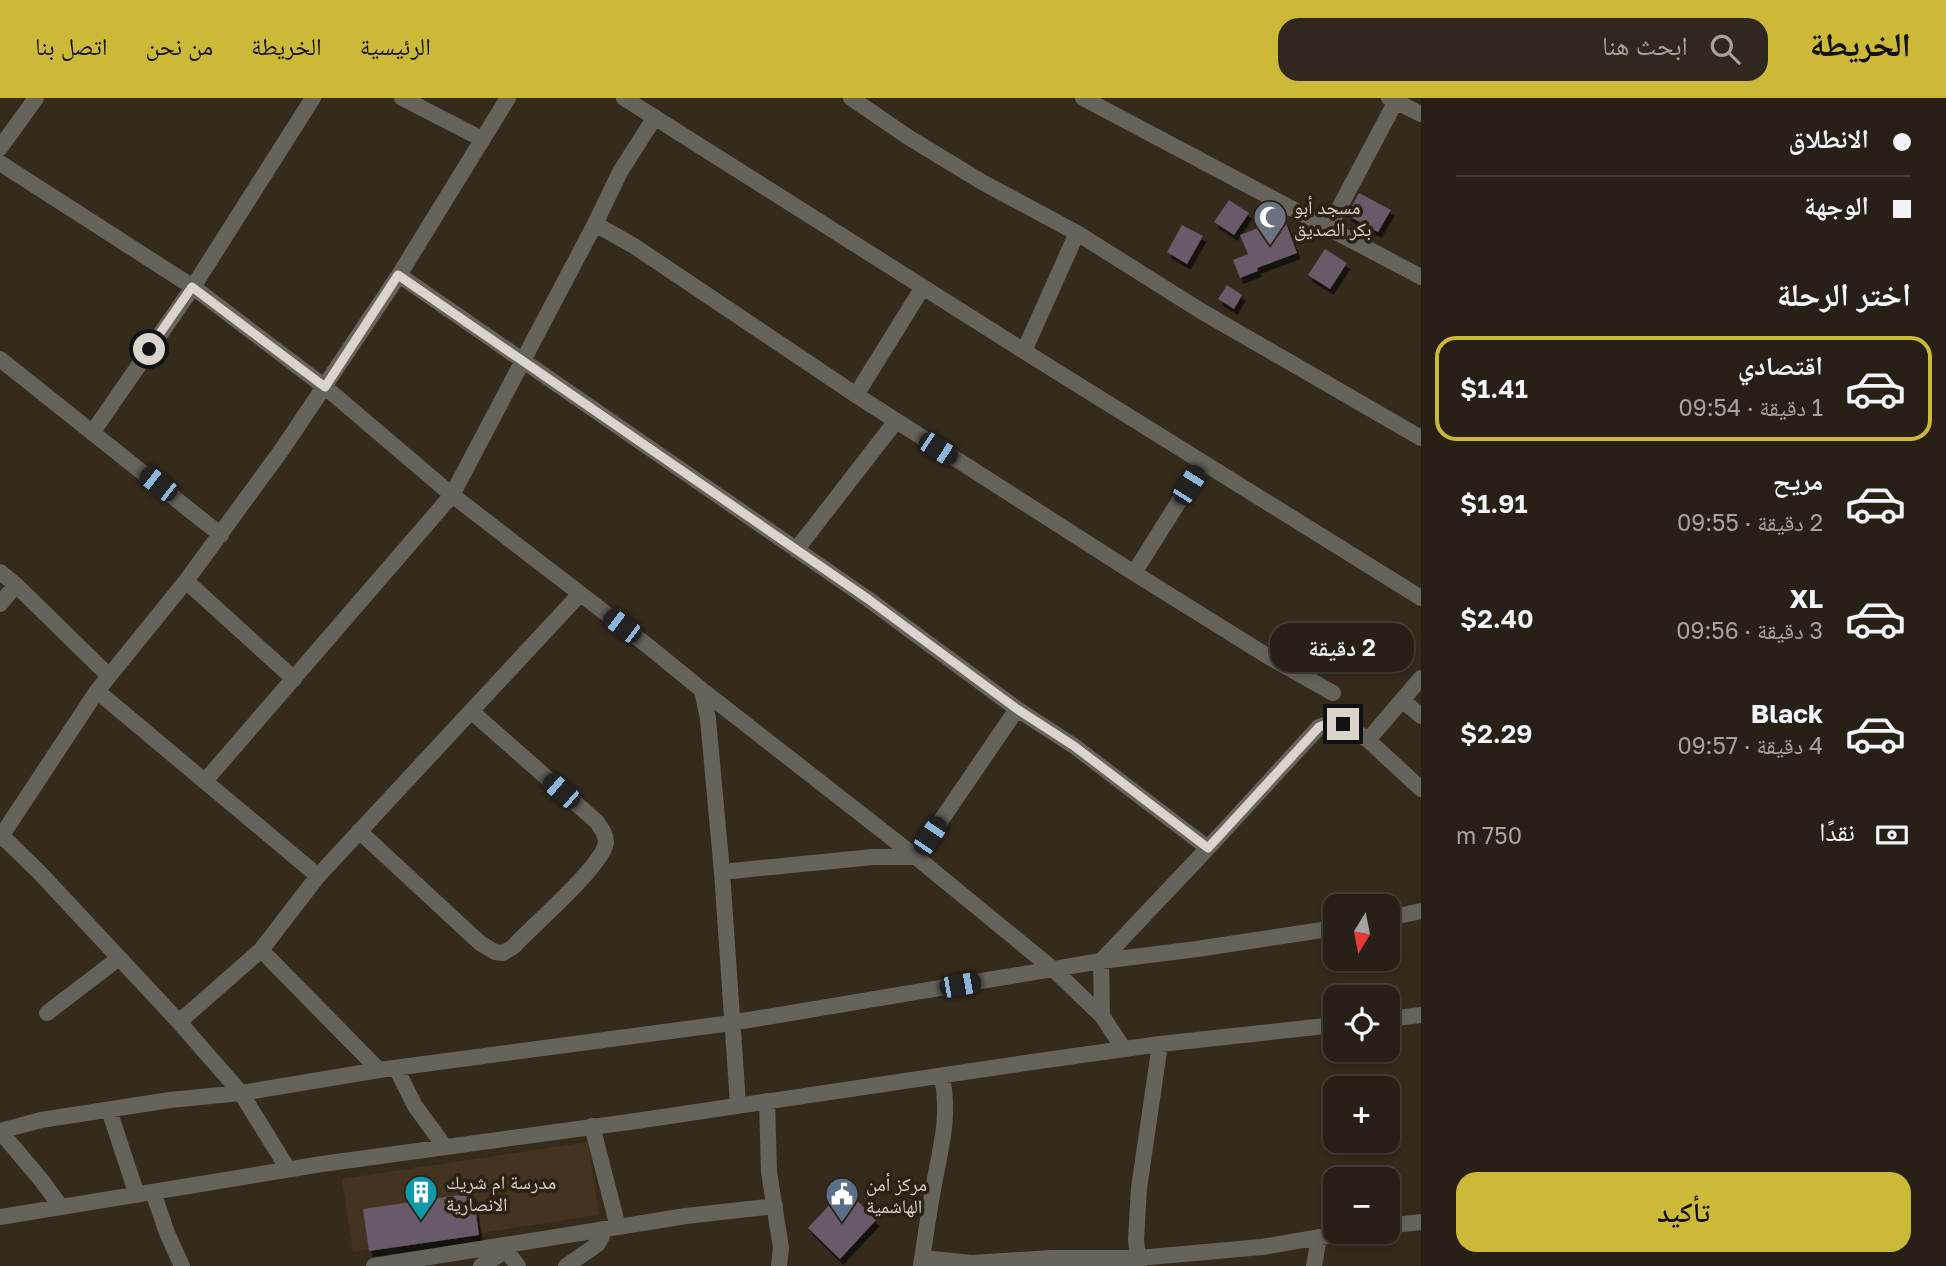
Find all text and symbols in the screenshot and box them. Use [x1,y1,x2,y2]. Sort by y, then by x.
search box [1278,18,1768,81]
text: الخريطة [1810,24,1911,63]
text: ابحث هنا [1602,30,1688,61]
icon: search [1706,30,1744,68]
text: اتصل بنا [35,31,107,60]
text: من نحن [145,31,213,60]
text: الخريطة [251,31,322,60]
text: الرئيسية [360,31,431,60]
text: الانطلاق [1789,123,1869,154]
text: الوجهة [1804,190,1869,221]
place label: مسجد أبو بكر الصديق [1294,195,1371,241]
mosque icon: مسجد أبو بكر الصديق [1251,198,1289,247]
text: اختر الرحلة [1777,275,1911,313]
route start [133,333,165,365]
text: اقتصادي [1738,350,1823,381]
icon: car [1844,357,1907,420]
text: $1.41 [1460,373,1528,404]
text: 1 دقيقة · 09:54 [1678,393,1823,421]
car [915,429,962,469]
car [1169,462,1210,508]
car [135,463,182,505]
text: مريح [1773,465,1823,496]
icon: car [1844,472,1907,535]
text: $1.91 [1460,488,1528,519]
text: 2 دقيقة · 09:55 [1677,508,1823,536]
text: XL [1789,583,1823,614]
icon: car [1844,587,1907,650]
text: $2.40 [1460,603,1534,634]
car [599,605,646,647]
text: 3 دقيقة · 09:56 [1676,616,1823,644]
callout: 2 دقيقة [1271,622,1415,672]
text: 2 دقيقة [1308,633,1376,661]
text: Black [1751,698,1823,729]
icon: car [1844,702,1907,765]
route end [1327,708,1359,740]
text: $2.29 [1460,718,1533,749]
text: 4 دقيقة · 09:57 [1677,731,1823,759]
car [539,769,584,813]
car [910,813,951,859]
text: نقدًا [1819,816,1855,847]
icon: cash [1873,816,1911,854]
text: 750 m [1456,821,1522,849]
north arrow [1323,894,1400,971]
map controls [1323,894,1400,1244]
car [938,971,983,999]
button: locate [1323,985,1400,1062]
button: + [1323,1076,1400,1153]
button: − [1323,1167,1400,1244]
place label: مدرسة ام شريك الانصارية [446,1170,556,1216]
place label: مركز أمن الهاشمية [866,1172,927,1218]
button: تأكيد [1456,1172,1911,1252]
building icon: مدرسة ام شريك الانصارية [402,1173,440,1222]
public building icon: مركز أمن الهاشمية [823,1175,861,1224]

